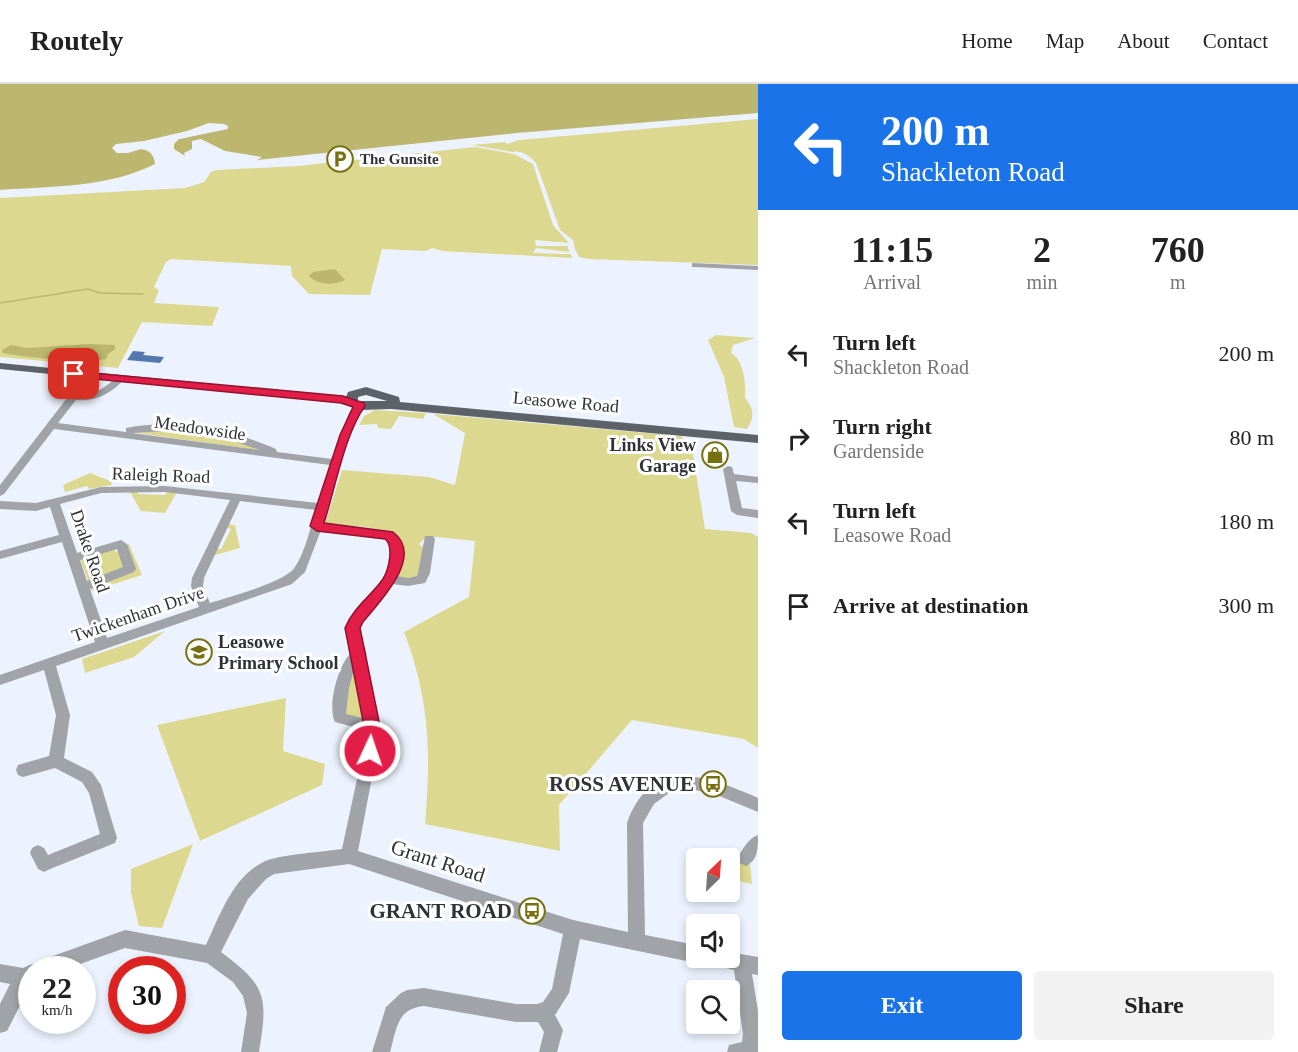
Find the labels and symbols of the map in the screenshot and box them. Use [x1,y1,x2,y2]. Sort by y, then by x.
parking icon: The Gunsite [325,144,355,174]
place label: The Gunsite [360,151,439,167]
pin [48,348,99,399]
street label: Leasowe Road [512,387,620,417]
street label: Meadowside [153,412,247,444]
place label: Links View Garage [609,435,696,476]
shop icon: Links View Garage [700,440,730,470]
street label: Raleigh Road [111,463,211,487]
street label: Drake Road [66,507,114,595]
street label: Twickenham Drive [69,582,207,646]
place label: Leasowe Primary School [218,632,338,673]
school or university icon: Leasowe Primary School [184,637,214,667]
position arrow [338,719,402,783]
bus stop icon: ROSS AVENUE [698,769,728,799]
place label: ROSS AVENUE [549,772,694,796]
street label: Grant Road [388,835,488,888]
north arrow [686,848,740,902]
bus stop icon: GRANT ROAD [517,896,547,926]
place label: GRANT ROAD [369,899,512,923]
speed limit sign: 30 [108,956,186,1034]

